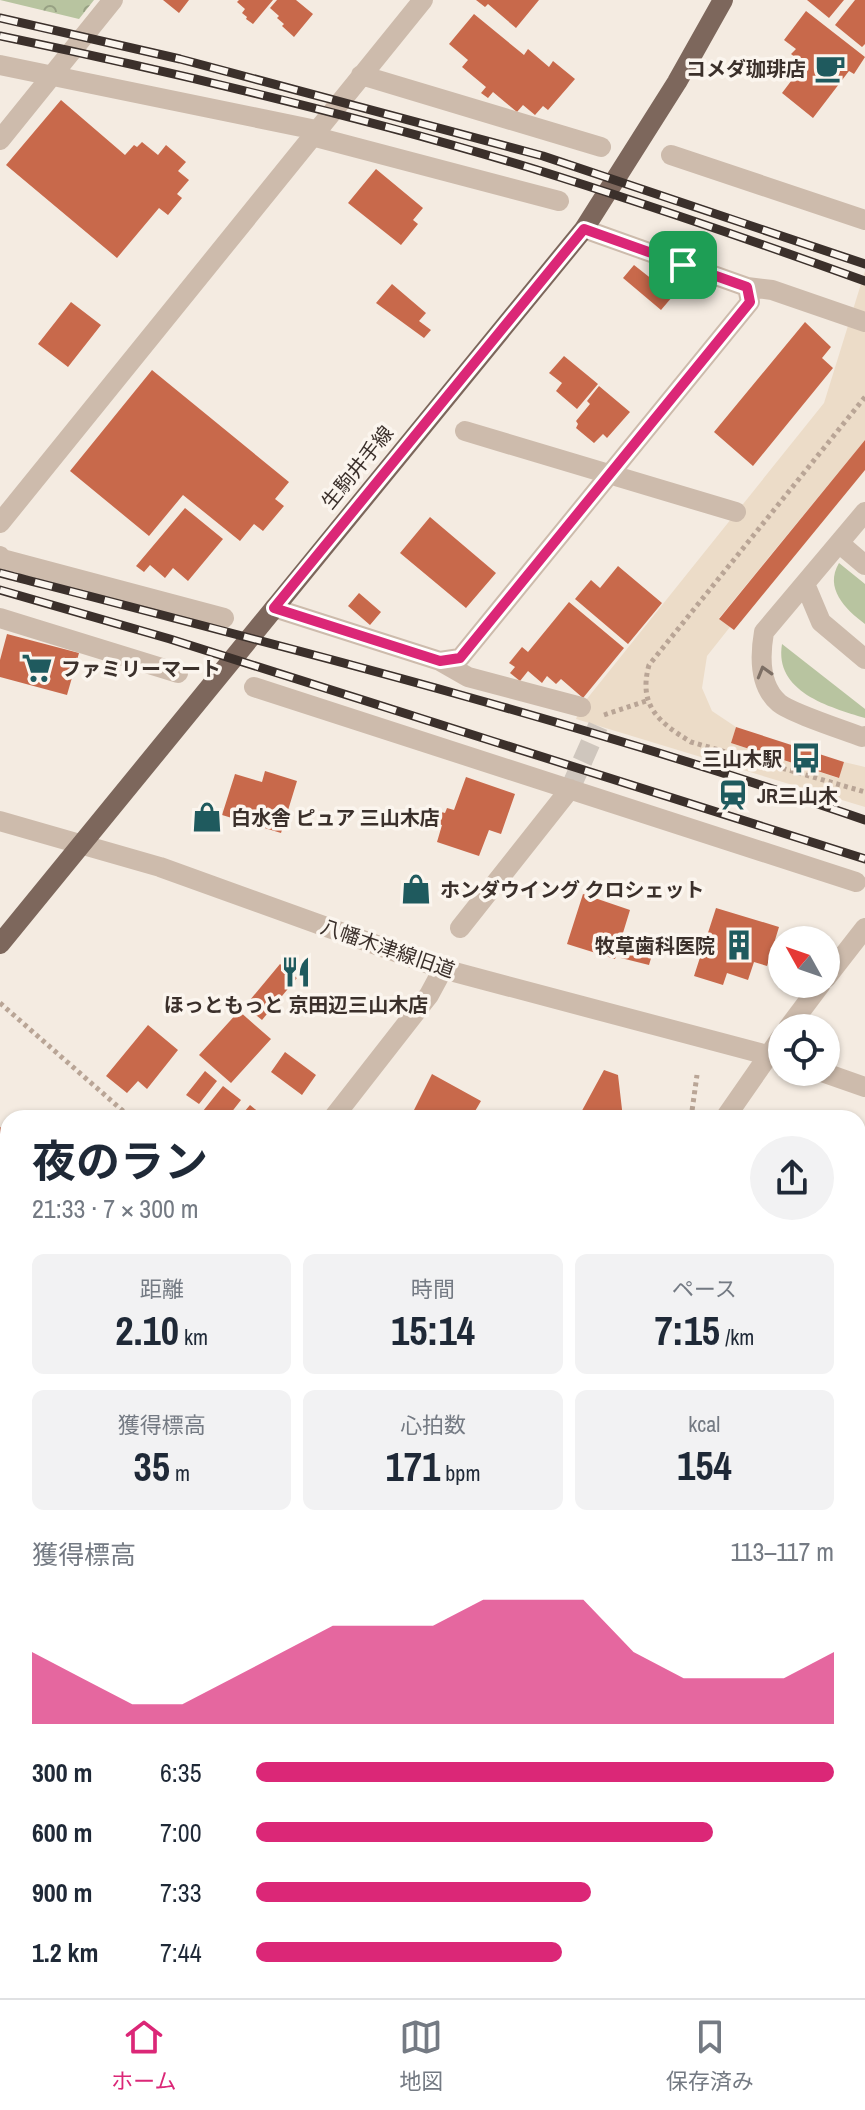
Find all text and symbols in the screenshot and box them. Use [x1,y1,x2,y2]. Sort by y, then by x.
cafe icon: コメダ珈琲店 [813,51,847,85]
place label: コメダ珈琲店 [686,55,806,82]
pin [649,231,717,299]
icon: arrive [661,243,705,287]
street label: 生駒井手線 [315,420,399,514]
supermarket icon: ファミリーマート [20,651,54,685]
place label: ファミリーマート [61,655,221,682]
one-way arrow [757,666,773,679]
bus stop icon: 三山木駅 [789,741,823,775]
place label: 三山木駅 [702,745,782,772]
station icon: JR三山木 [716,778,750,812]
place label: JR三山木 [757,782,838,809]
shop icon: 白水舎 ピュア 三山木店 [190,800,224,834]
place label: 白水舎 ピュア 三山木店 [231,804,440,831]
shop icon: ホンダウイング クロシェット [399,872,433,906]
place label: ホンダウイング クロシェット [440,876,705,903]
street label: 八幡木津線旧道 [317,912,459,984]
north arrow [768,926,840,998]
map controls [768,926,840,1086]
building icon: 牧草歯科医院 [722,928,756,962]
place label: 牧草歯科医院 [595,932,715,959]
restaurant icon: ほっともっと 京田辺三山木店 [279,955,313,989]
place label: ほっともっと 京田辺三山木店 [164,991,428,1018]
button: locate [768,1014,840,1086]
text: 夜のラン [32,1131,208,1191]
button: share [750,1136,834,1220]
text: 21:33 · 7 × 300 m [32,1191,199,1226]
text: 距離 [140,1274,184,1304]
text: 時間 [411,1274,455,1304]
text: ペース [672,1274,737,1304]
text: 2.10 [115,1304,179,1357]
text: 15:14 [391,1304,475,1357]
text: 7:15 [654,1304,720,1357]
text: km [179,1322,208,1352]
text: /km [720,1322,754,1352]
text: kcal [688,1409,720,1439]
text: 獲得標高 [118,1410,206,1440]
text: 心拍数 [400,1410,466,1440]
text: 154 [677,1439,732,1492]
text: 35 [133,1440,170,1493]
text: 171 [386,1440,440,1493]
text: m [170,1458,190,1488]
text: bpm [440,1458,480,1488]
text: 113–117 m [730,1534,834,1569]
text: 獲得標高 [32,1537,136,1572]
text: 300 m [32,1755,92,1790]
text: 6:35 [160,1755,202,1790]
text: 600 m [32,1815,92,1850]
text: 7:00 [160,1815,202,1850]
text: 900 m [32,1875,92,1910]
text: 7:33 [160,1875,202,1910]
text: 1.2 km [32,1935,98,1970]
text: 7:44 [160,1935,202,1970]
tab: ホーム [111,2015,177,2096]
tab: 地図 [399,2015,443,2096]
tab: 保存済み [666,2015,754,2096]

